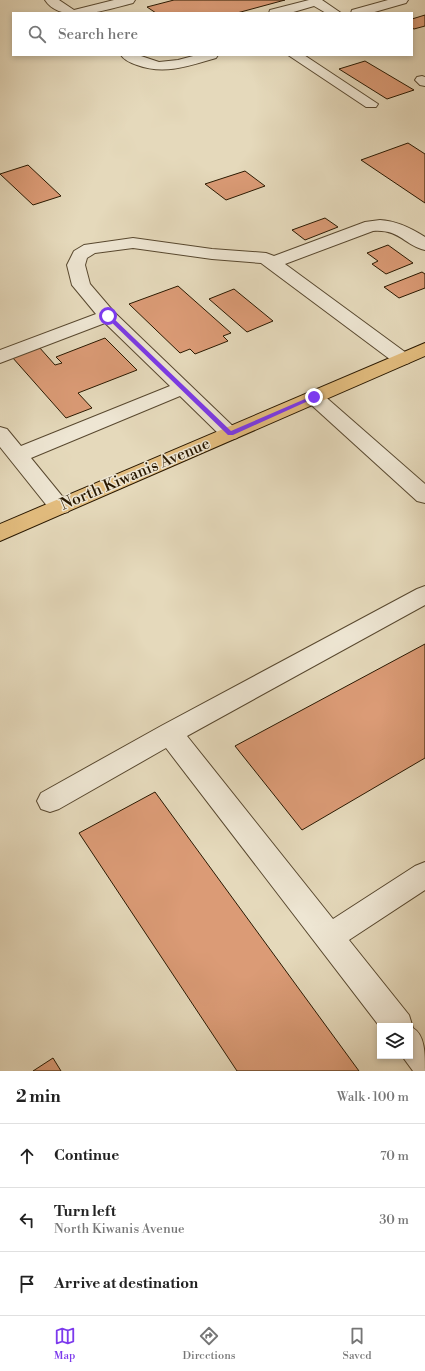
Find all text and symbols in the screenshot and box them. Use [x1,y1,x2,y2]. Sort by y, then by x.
search box [12,12,413,56]
icon: search [26,23,48,45]
text: Search here [58,25,138,44]
route start [99,307,117,325]
route end [305,388,323,406]
street label: North Kiwanis Avenue [57,433,213,515]
map controls [377,1023,413,1059]
button: layers [377,1023,413,1059]
text: 2 min [16,1086,61,1108]
text: Walk · 100 m [337,1089,409,1105]
icon: ahead [16,1145,38,1167]
text: Continue [54,1146,119,1165]
text: 70 m [380,1148,409,1164]
text: Turn left [54,1202,116,1221]
icon: left [16,1209,38,1231]
text: 30 m [379,1212,409,1228]
text: North Kiwanis Avenue [54,1221,185,1237]
icon: arrive [16,1273,38,1295]
text: Arrive at destination [54,1274,198,1293]
tab: Map [54,1325,76,1363]
tab: Directions [183,1325,236,1363]
tab: Saved [343,1325,371,1363]

